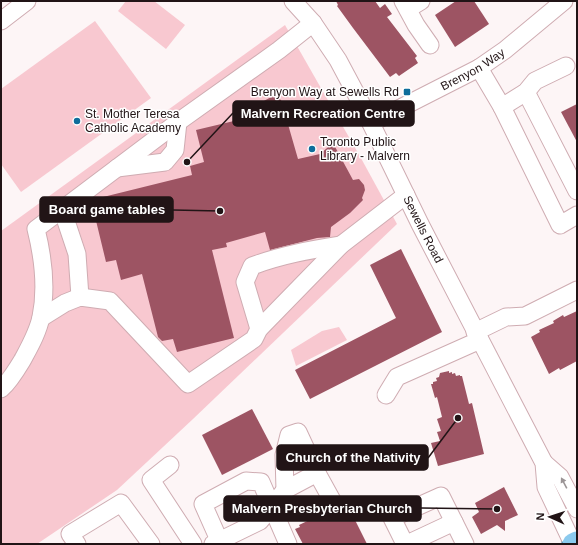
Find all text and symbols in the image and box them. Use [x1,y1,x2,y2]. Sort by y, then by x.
street label: Brenyon Way [438,45,507,93]
place label: Brenyon Way at Sewells Rd [251,85,399,99]
marker: Brenyon Way at Sewells Rd [402,87,412,97]
callout: Malvern Recreation Centre [233,101,414,126]
text: Malvern Recreation Centre [241,106,405,121]
place label: St. Mother Teresa Catholic Academy [85,107,181,135]
marker: St. Mother Teresa Catholic Academy [72,116,82,126]
place label: Toronto Public Library - Malvern [320,135,410,163]
marker: Toronto Public Library - Malvern [307,144,317,154]
street label: Sewells Road [400,194,446,265]
callout: Board game tables [40,197,173,222]
text: Board game tables [49,202,165,217]
callout: Church of the Nativity [277,445,428,470]
text: Church of the Nativity [285,450,421,465]
one-way arrow [560,478,567,489]
callout: Malvern Presbyterian Church [224,496,421,521]
north arrow [530,497,570,537]
text: Malvern Presbyterian Church [232,501,412,516]
text: N [534,512,546,521]

